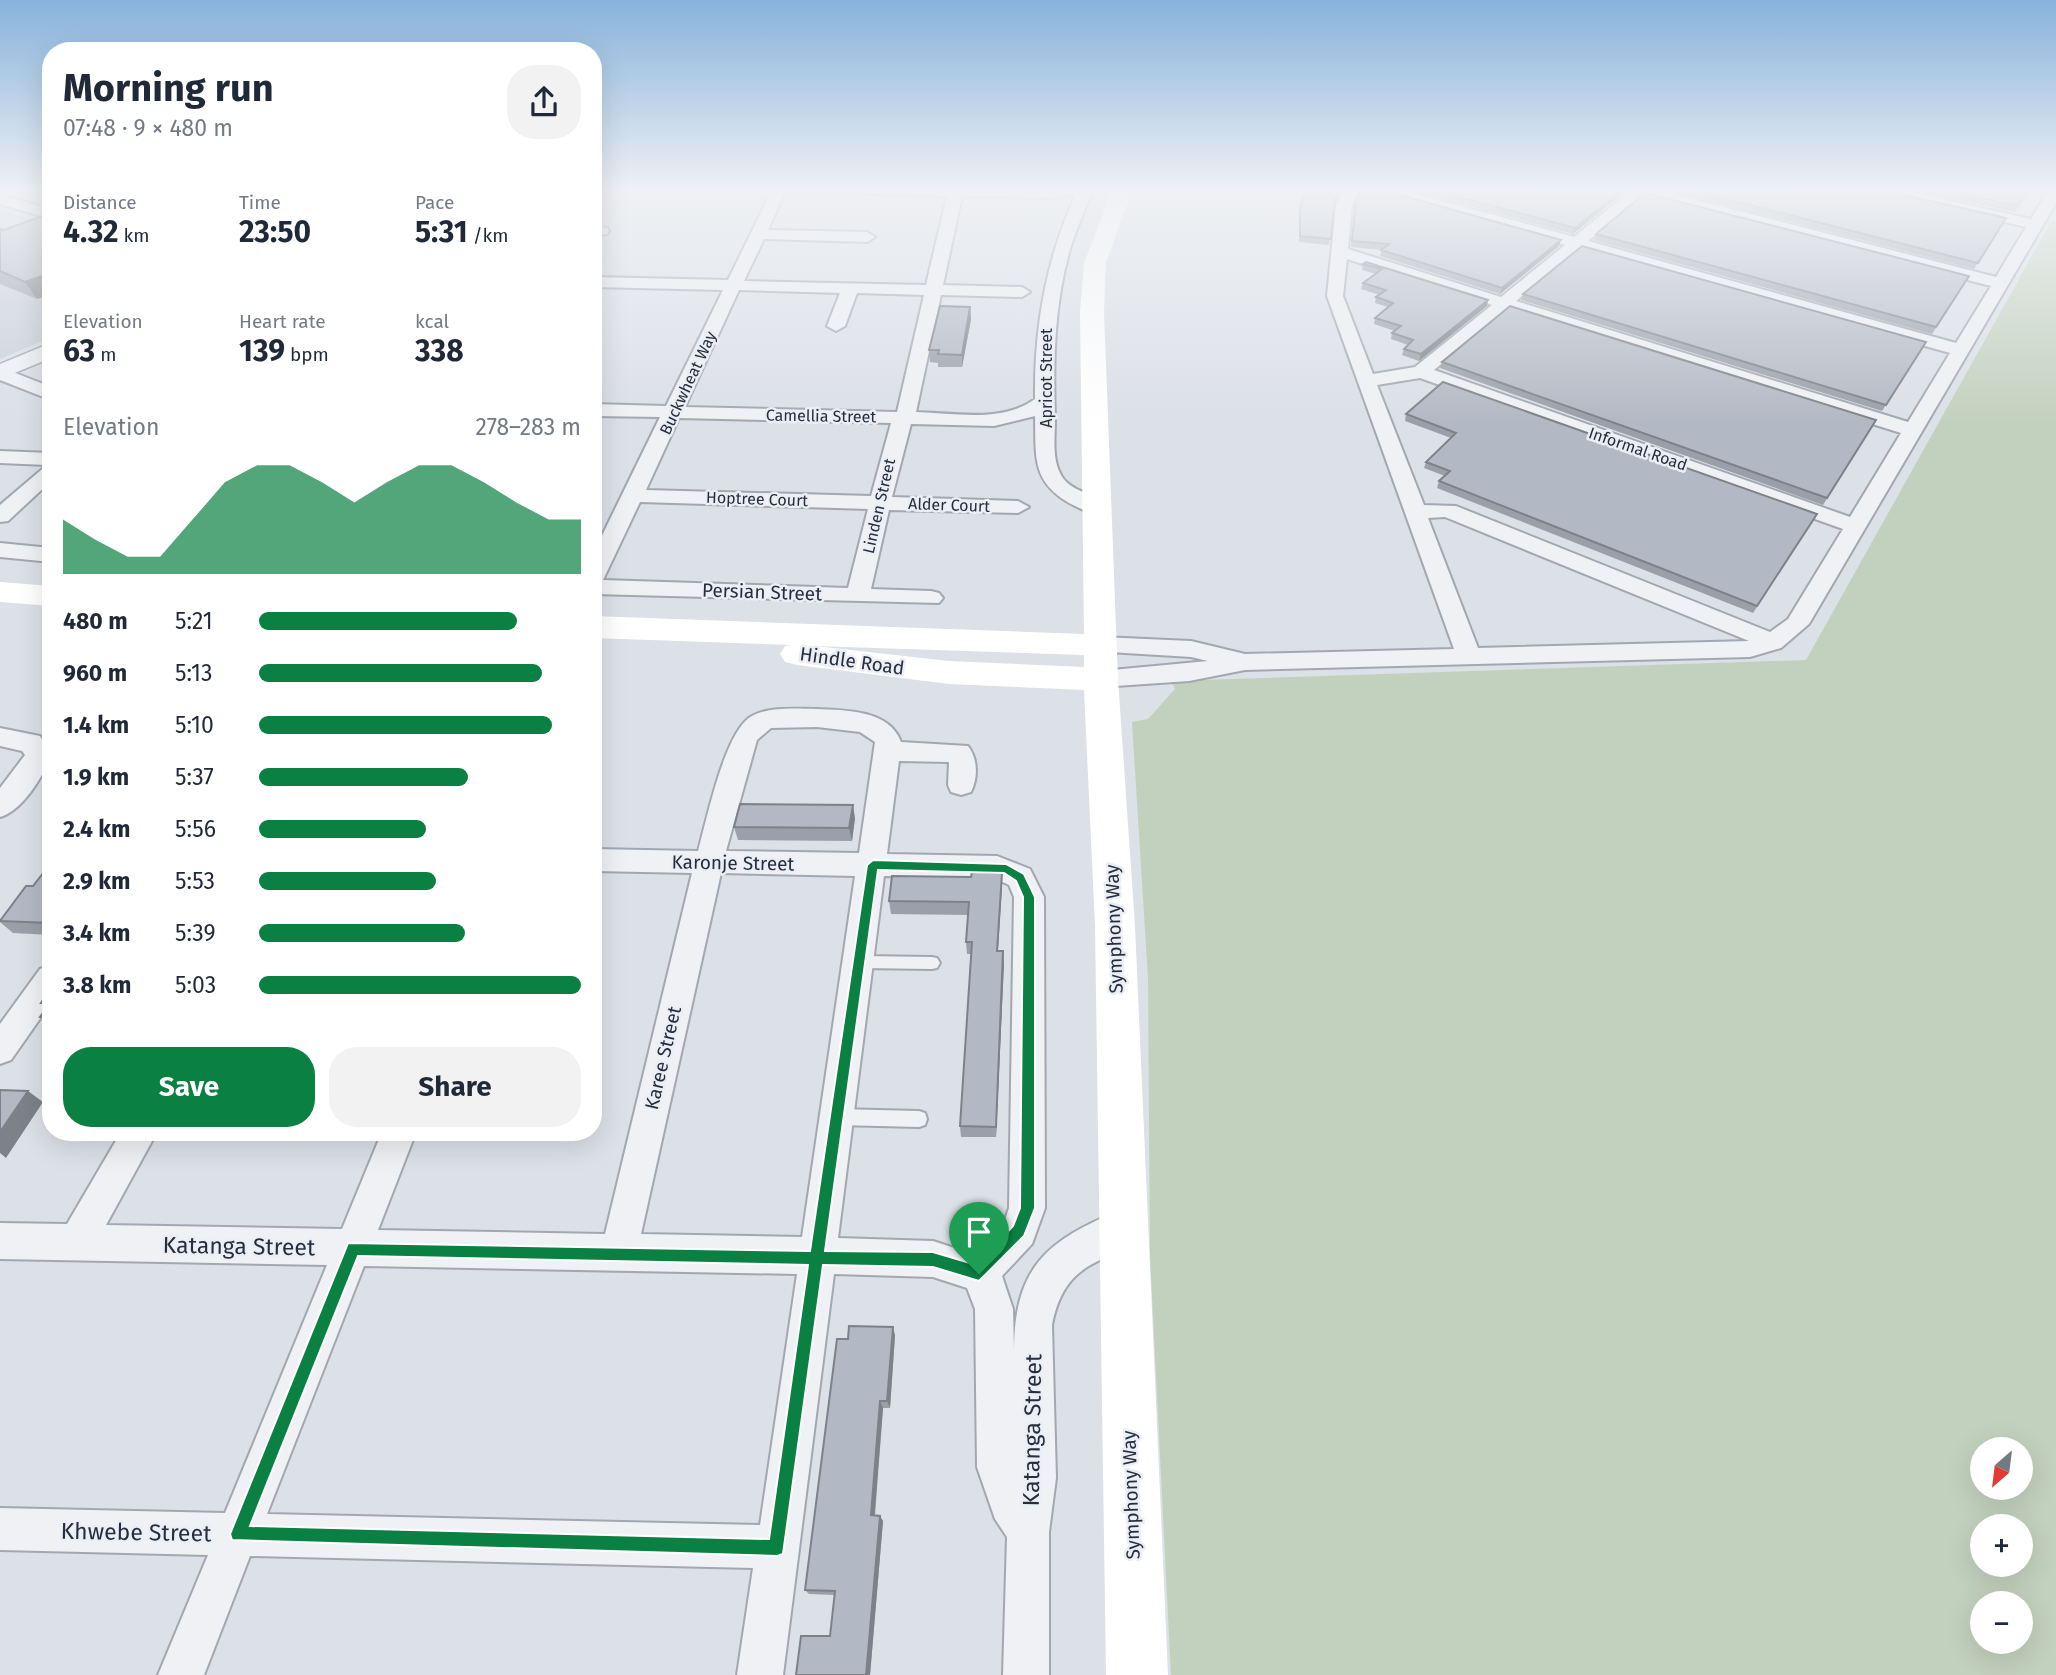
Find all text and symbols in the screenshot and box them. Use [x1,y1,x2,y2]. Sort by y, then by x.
text: Morning run [63,65,274,111]
button: share [507,65,581,139]
text: 07:48 · 9 × 480 m [63,114,233,142]
text: Distance [63,191,137,214]
text: Time [239,191,281,214]
text: Pace [415,191,454,214]
text: 4.32 [63,214,118,250]
text: 23:50 [239,214,311,250]
text: 5:31 [415,214,468,250]
text: km [118,224,150,247]
text: /km [468,224,509,247]
text: Elevation [63,310,143,333]
text: Heart rate [239,310,326,333]
text: kcal [415,310,449,333]
street label: Buckwheat Way [656,328,720,438]
street label: Apricot Street [1037,328,1056,428]
text: 63 [63,333,95,369]
text: 139 [239,333,285,369]
text: 338 [415,333,464,369]
text: m [95,343,117,366]
text: bpm [285,343,329,366]
street label: Camellia Street [766,406,876,426]
text: Elevation [63,413,159,441]
text: 278–283 m [476,413,581,441]
street label: Informal Road [1586,423,1690,475]
street label: Linden Street [859,456,899,555]
street label: Hoptree Court [706,488,809,510]
street label: Alder Court [908,494,990,516]
street label: Persian Street [702,578,823,606]
text: 480 m [63,607,128,635]
text: 5:21 [175,607,213,635]
street label: Hindle Road [798,642,906,680]
text: 960 m [63,659,127,687]
text: 5:13 [175,659,213,687]
text: 1.4 km [63,711,129,739]
text: 5:10 [175,711,214,739]
text: 1.9 km [63,763,129,791]
text: 5:37 [175,763,214,791]
text: 2.4 km [63,815,130,843]
text: 5:56 [175,815,216,843]
street label: Karonje Street [671,850,795,876]
street label: Symphony Way [1100,863,1128,994]
text: 2.9 km [63,867,130,895]
text: 5:53 [175,867,215,895]
text: 3.4 km [63,919,131,947]
text: 5:39 [175,919,216,947]
text: 3.8 km [63,971,131,999]
text: 5:03 [175,971,216,999]
street label: Karee Street [640,1004,686,1112]
button: Save [63,1047,315,1127]
button: Share [329,1047,581,1127]
pin [949,1202,1009,1274]
icon: arrive [960,1213,998,1251]
street label: Katanga Street [162,1231,316,1261]
street label: Katanga Street [1017,1353,1047,1507]
street label: Symphony Way [1117,1429,1145,1560]
north arrow [1970,1437,2034,1500]
map controls [1970,1437,2033,1654]
button: + [1970,1514,2033,1577]
street label: Khwebe Street [60,1517,212,1547]
button: − [1970,1591,2033,1654]

